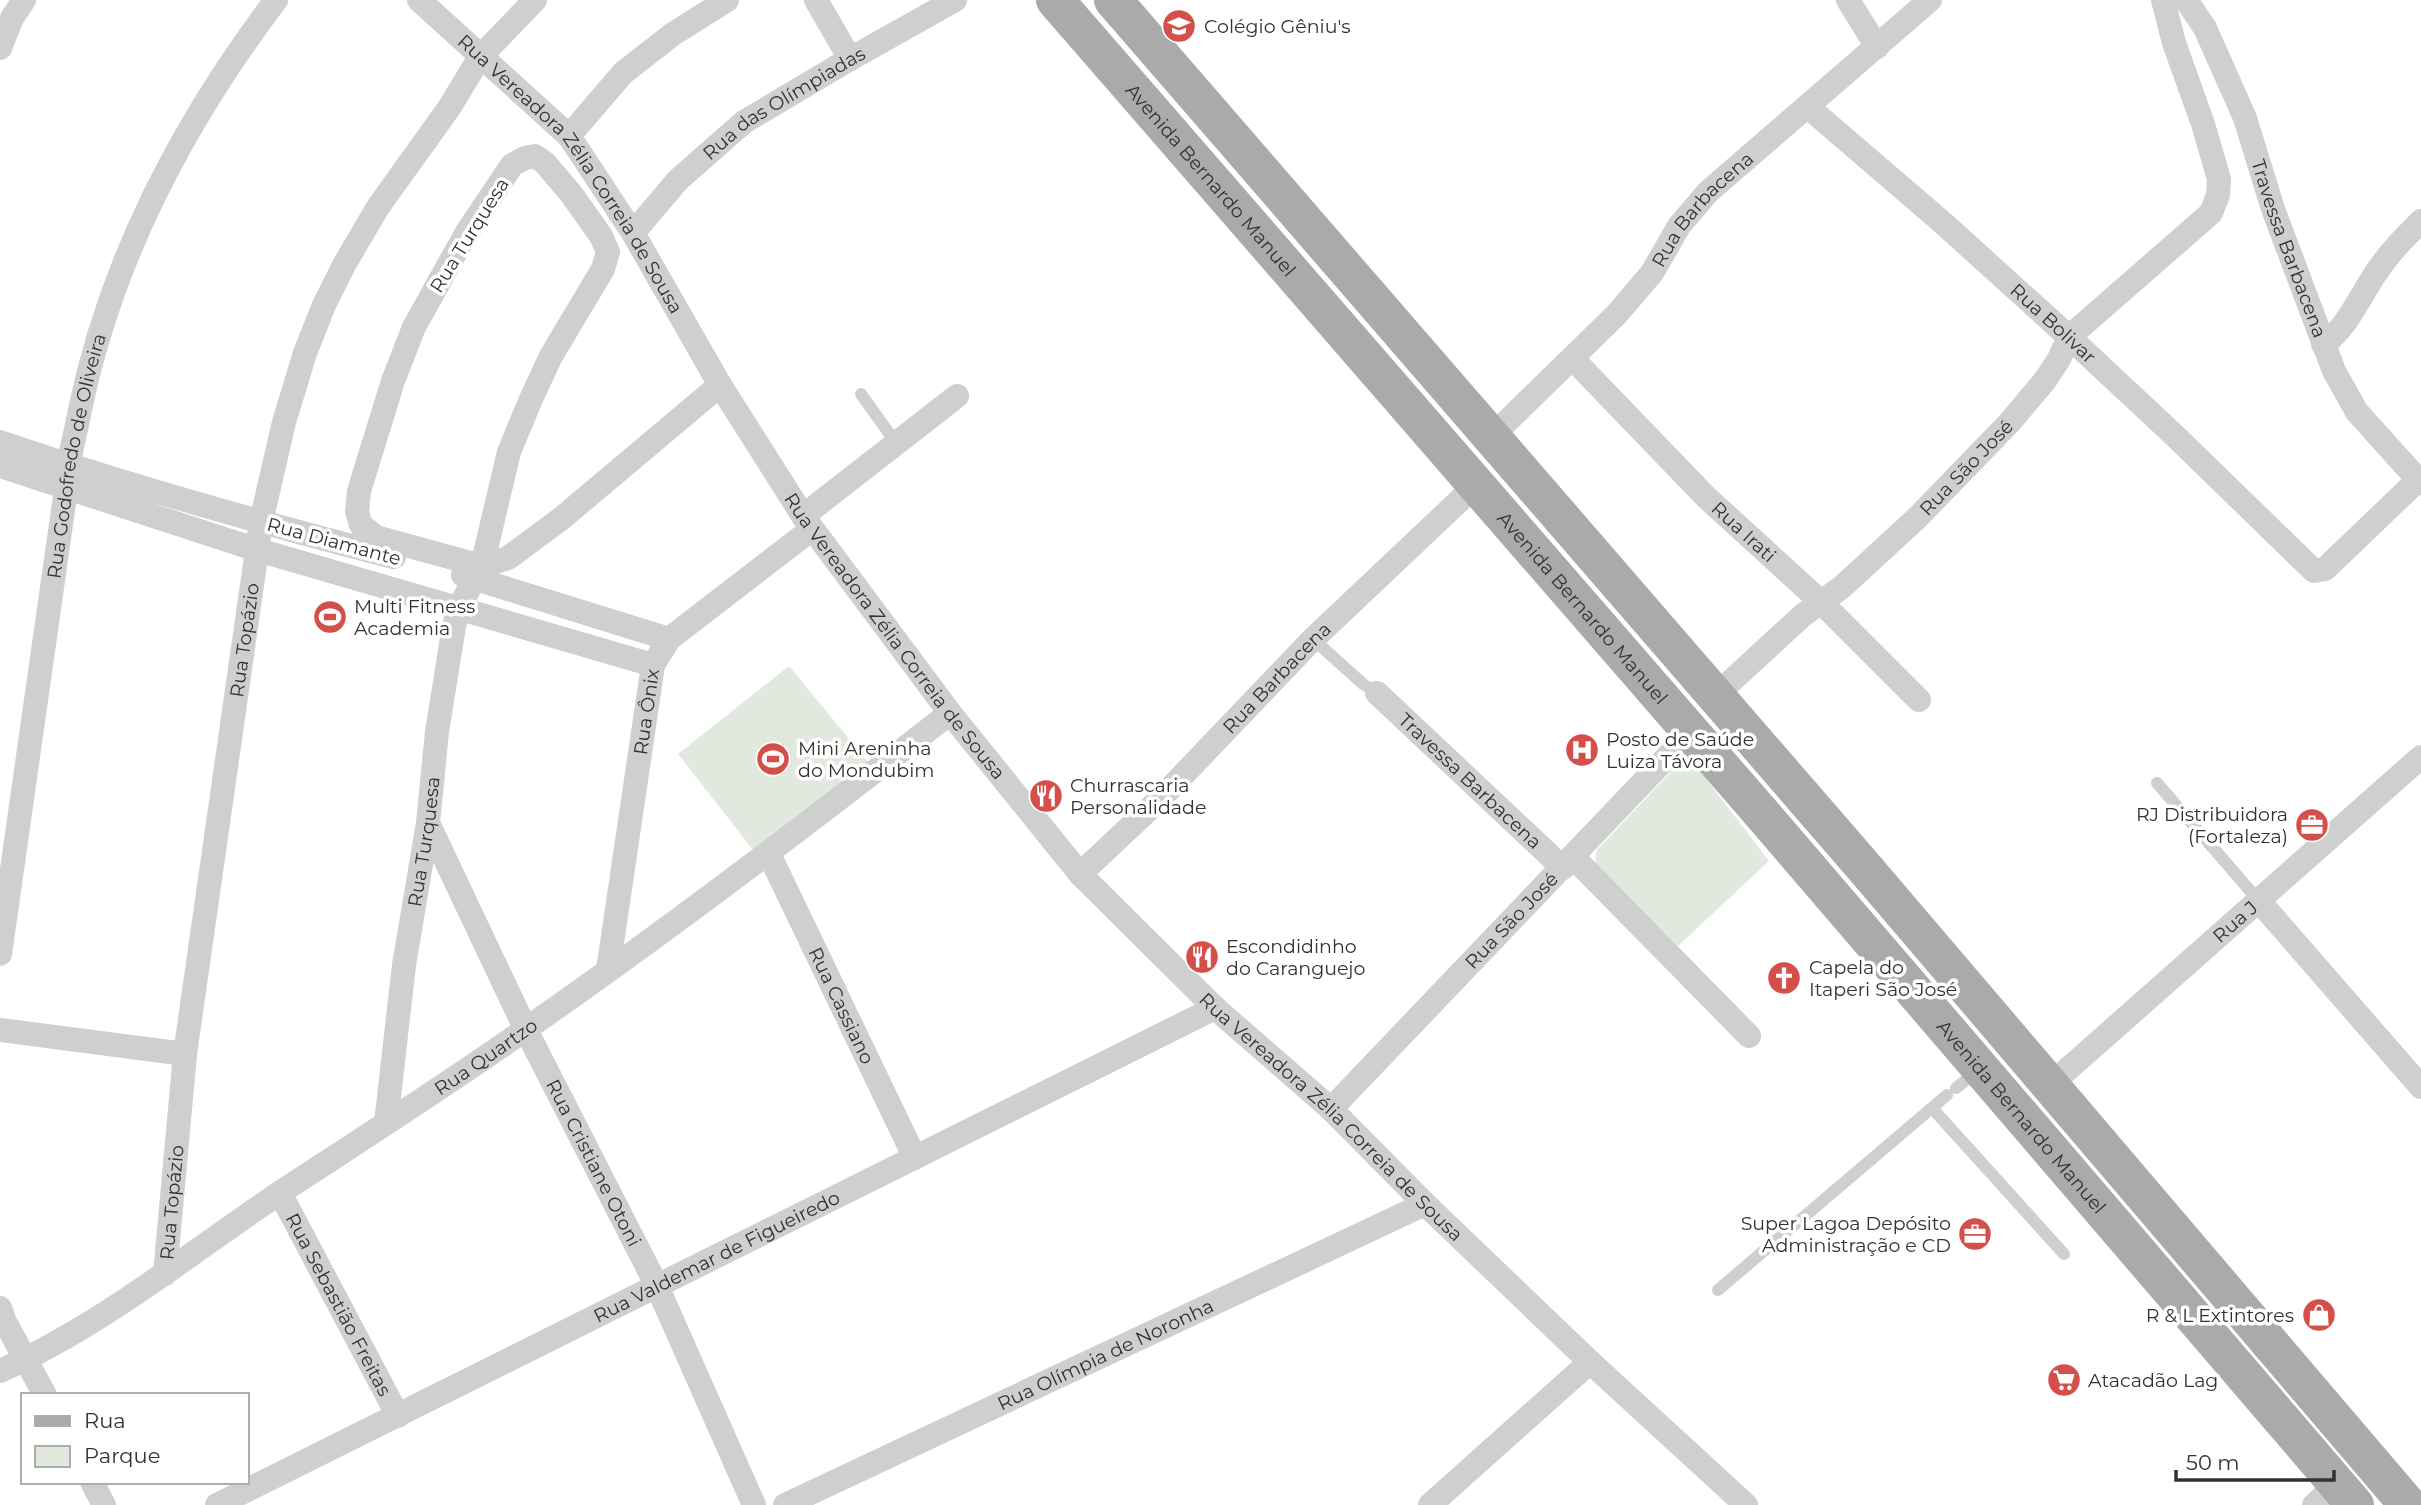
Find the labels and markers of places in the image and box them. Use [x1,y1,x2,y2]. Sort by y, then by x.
school or university icon: Colégio Gêniu's [1160,7,1198,45]
place label: Colégio Gêniu's [1204,15,1351,38]
place label: Multi Fitness Academia [354,595,475,640]
sports icon: Multi Fitness Academia [311,598,349,636]
place label: Posto de Saúde Luiza Távora [1606,728,1754,773]
hospital icon: Posto de Saúde Luiza Távora [1563,731,1601,769]
place label: Mini Areninha do Mondubim [798,737,934,782]
sports icon: Mini Areninha do Mondubim [754,740,792,778]
place label: Churrascaria Personalidade [1070,774,1206,819]
restaurant icon: Churrascaria Personalidade [1027,777,1065,815]
place label: RJ Distribuidora (Fortaleza) [2136,803,2288,848]
office icon: RJ Distribuidora (Fortaleza) [2293,806,2331,844]
place label: Escondidinho do Caranguejo [1226,935,1366,980]
restaurant icon: Escondidinho do Caranguejo [1183,938,1221,976]
place label: Capela do Itaperi São José [1809,956,1957,1001]
church icon: Capela do Itaperi São José [1765,959,1803,997]
place label: Super Lagoa Depósito Administração e CD [1741,1212,1951,1257]
office icon: Super Lagoa Depósito Administração e CD [1956,1215,1994,1253]
shop icon: R & L Extintores [2300,1296,2338,1334]
place label: R & L Extintores [2146,1304,2294,1327]
supermarket icon: Atacadão Lag [2045,1361,2083,1399]
place label: Atacadão Lag [2088,1369,2218,1392]

